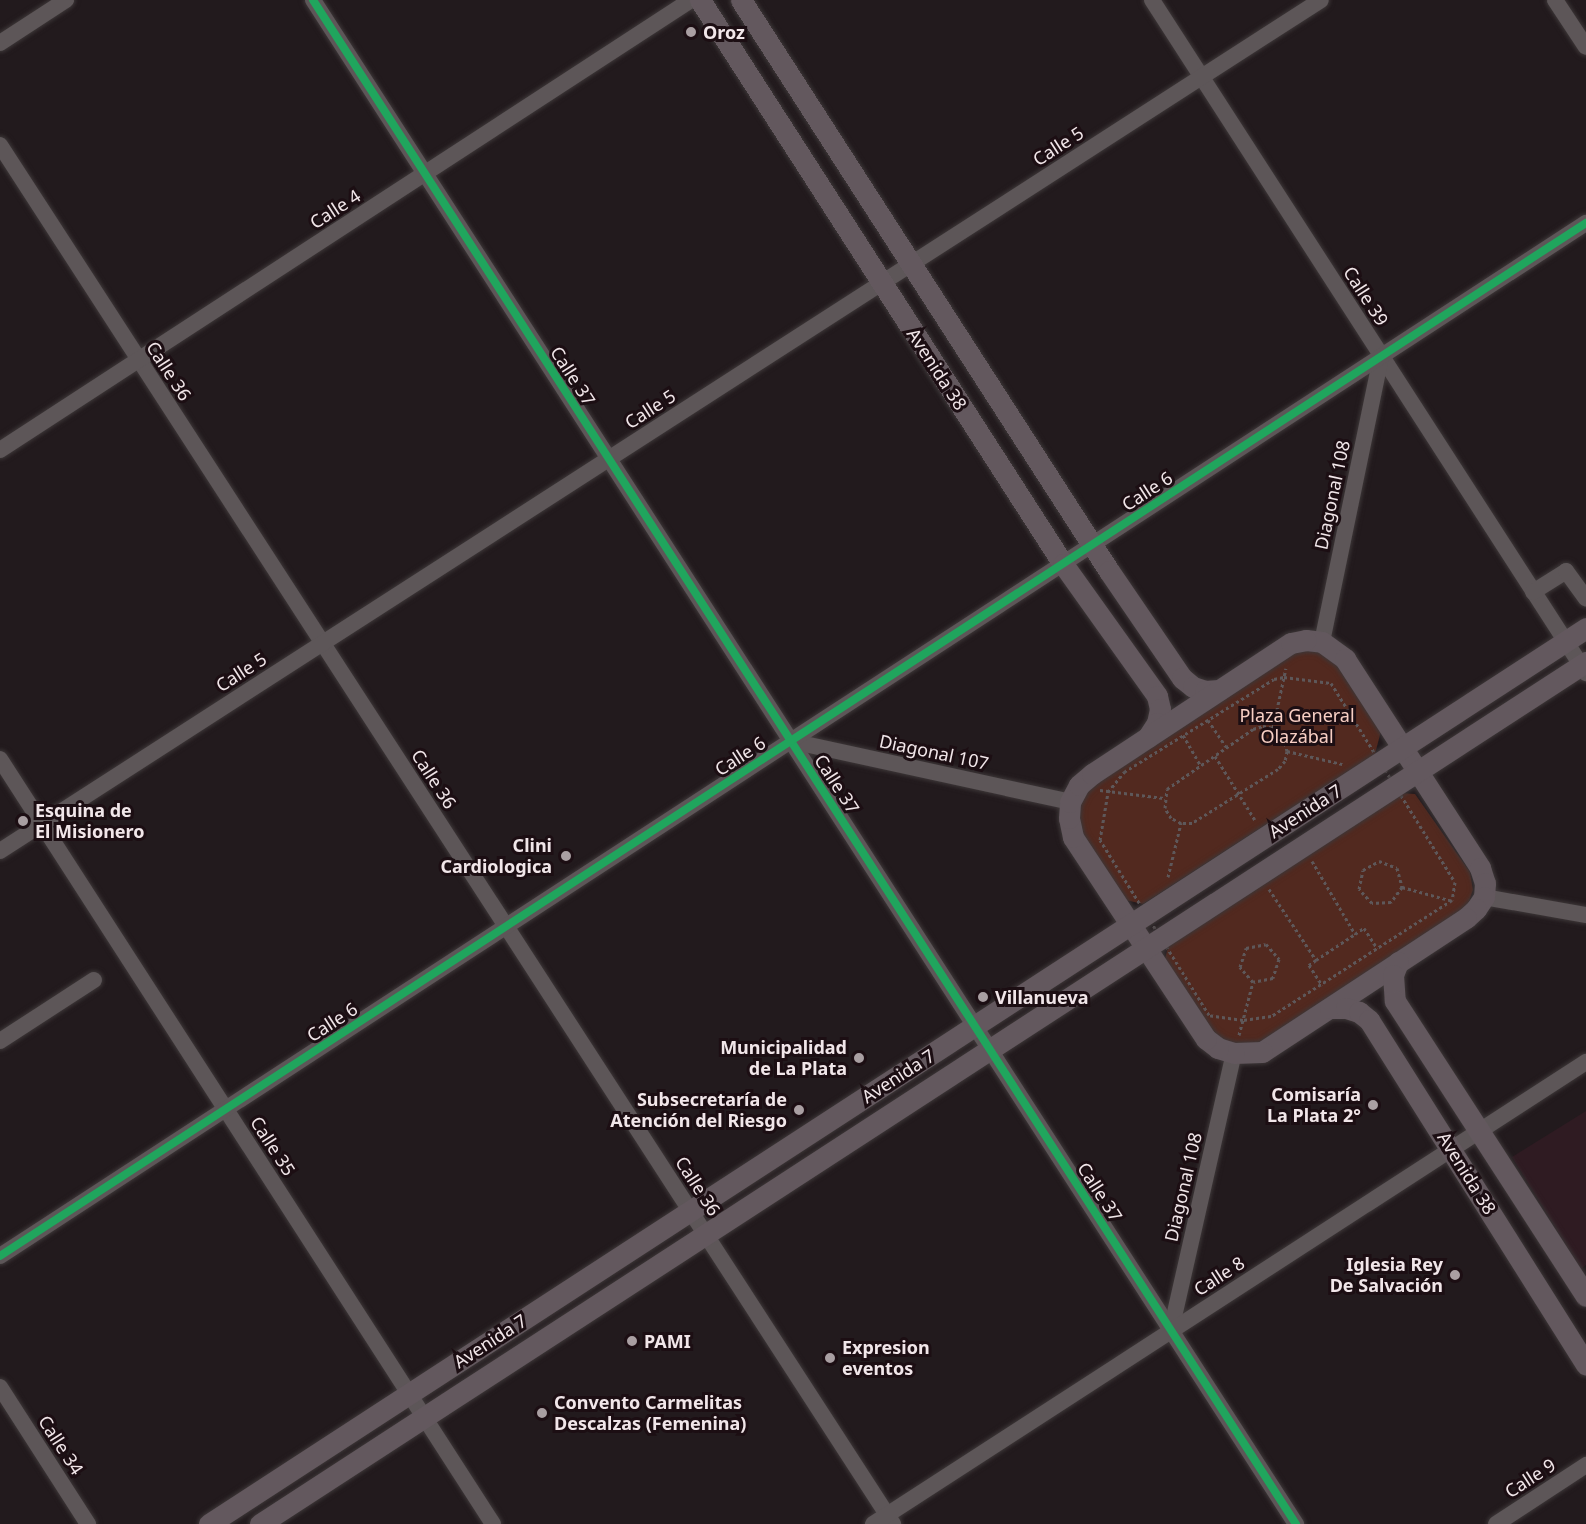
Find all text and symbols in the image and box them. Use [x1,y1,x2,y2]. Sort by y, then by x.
place label: Oroz [703,21,745,43]
marker: Oroz [684,25,698,39]
street label: Calle 5 [1029,122,1087,170]
street label: Calle 4 [306,185,364,233]
street label: Calle 39 [1339,262,1393,330]
street label: Avenida 38 [903,324,971,414]
street label: Calle 36 [142,337,196,405]
street label: Calle 37 [546,342,600,410]
street label: Calle 5 [621,385,679,433]
street label: Diagonal 108 [1310,438,1354,552]
street label: Calle 6 [1118,467,1176,515]
street label: Calle 5 [212,648,270,696]
park label: Plaza General Olazábal [1239,705,1355,748]
street label: Diagonal 107 [877,730,991,774]
street label: Calle 6 [711,732,769,780]
street label: Calle 36 [407,745,461,813]
street label: Calle 37 [810,750,864,818]
street label: Avenida 7 [1264,779,1346,843]
place label: Esquina de El Misionero [35,800,145,842]
marker: Esquina de El Misionero [16,814,30,828]
place label: Clini Cardiologica [441,835,552,878]
marker: Clini Cardiologica [557,847,575,865]
place label: Villanueva [995,986,1088,1008]
marker: Villanueva [976,990,990,1004]
street label: Calle 6 [303,998,361,1046]
place label: Municipalidad de La Plata [720,1037,847,1080]
street label: Avenida 7 [857,1044,939,1108]
marker: Municipalidad de La Plata [852,1051,866,1065]
place label: Comisaría La Plata 2° [1267,1084,1361,1126]
place label: Subsecretaría de Atención del Riesgo [610,1089,787,1132]
marker: Comisaría La Plata 2° [1366,1098,1380,1112]
marker: Subsecretaría de Atención del Riesgo [792,1103,806,1117]
street label: Calle 35 [246,1112,300,1180]
street label: Avenida 38 [1433,1128,1501,1218]
street label: Diagonal 108 [1160,1130,1206,1244]
street label: Calle 36 [671,1152,725,1220]
street label: Calle 37 [1073,1158,1127,1226]
street label: Calle 8 [1190,1252,1248,1300]
place label: Iglesia Rey De Salvación [1330,1254,1443,1296]
marker: Iglesia Rey De Salvación [1448,1268,1462,1282]
street label: Avenida 7 [449,1309,531,1373]
place label: PAMI [644,1330,691,1352]
marker: PAMI [625,1334,639,1348]
place label: Expresion eventos [842,1337,930,1380]
marker: Expresion eventos [823,1351,837,1365]
place label: Convento Carmelitas Descalzas (Femenina) [554,1392,746,1434]
marker: Convento Carmelitas Descalzas (Femenina) [535,1406,549,1420]
street label: Calle 34 [34,1411,88,1479]
street label: Calle 9 [1501,1454,1559,1502]

